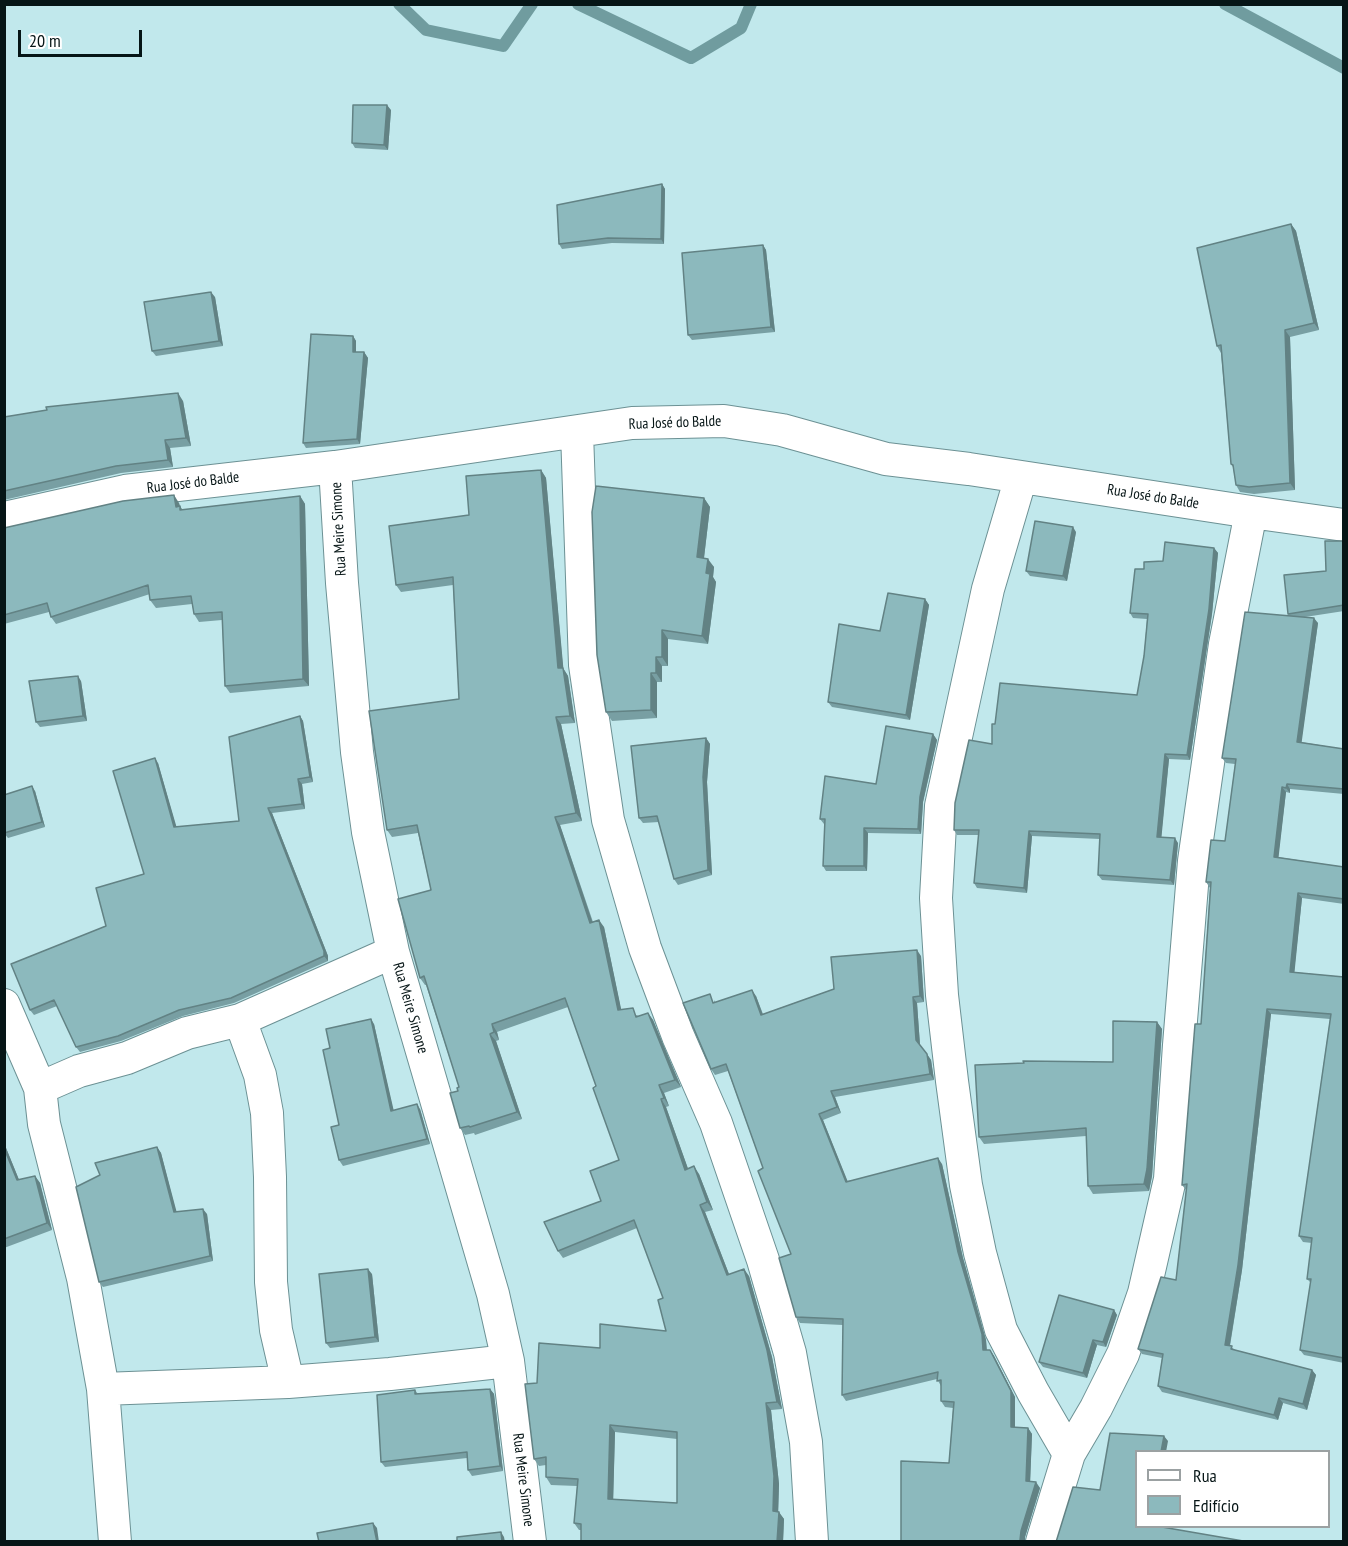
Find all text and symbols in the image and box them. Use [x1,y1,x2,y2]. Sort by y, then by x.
scale bar [21,18,146,56]
text: 20 m [29,29,61,52]
street label: Rua José do Balde [628,412,722,434]
street label: Rua José do Balde [146,468,240,498]
street label: Rua José do Balde [1106,481,1200,513]
street label: Rua Meire Simone [328,482,350,576]
street label: Rua Meire Simone [388,960,432,1056]
street label: Rua Meire Simone [508,1432,538,1528]
legend [1135,1450,1330,1528]
text: Rua [1193,1464,1217,1487]
text: Edifício [1193,1494,1239,1517]

